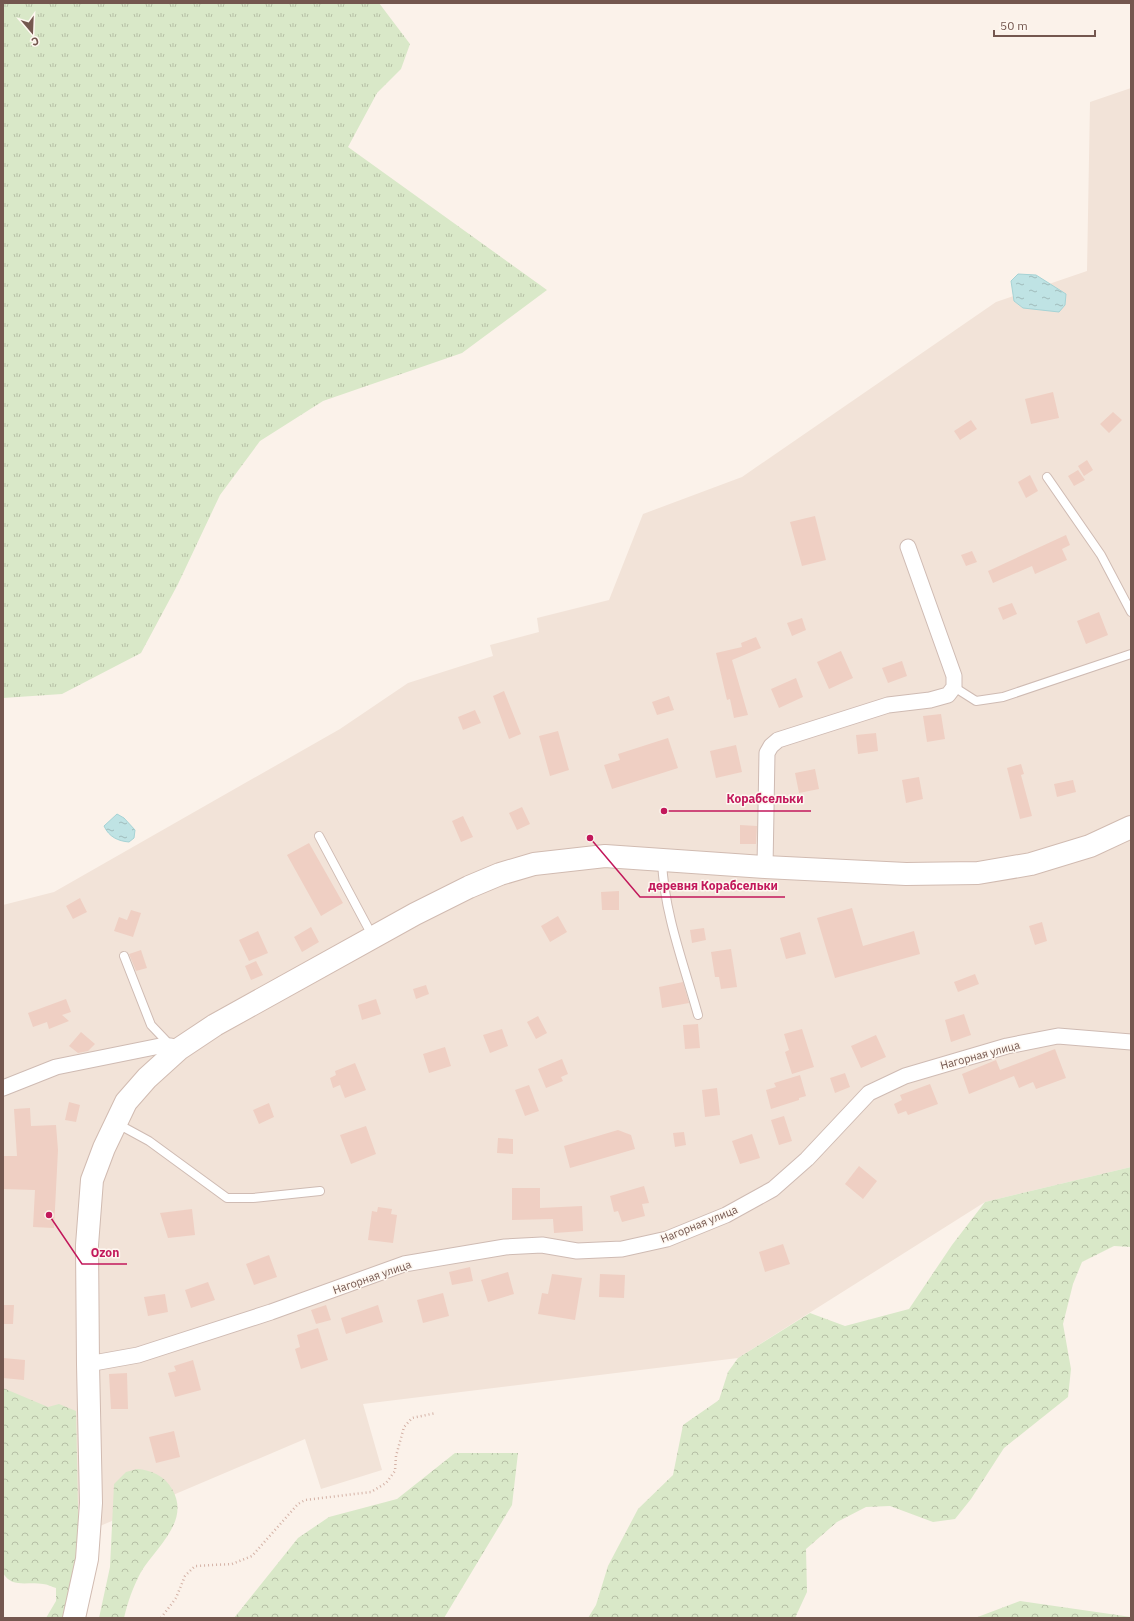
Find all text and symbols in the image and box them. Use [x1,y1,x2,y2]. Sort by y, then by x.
north arrow [12,12,52,52]
scale bar [994,12,1095,38]
text: 50 m [1000,18,1028,33]
text: С [30,34,41,49]
callout: Корабсельки [718,787,811,811]
text: Корабсельки [726,791,804,806]
callout: деревня Корабсельки [640,873,785,897]
text: деревня Корабсельки [648,878,778,893]
street label: Нагорная улица [939,1038,1022,1072]
street label: Нагорная улица [658,1202,740,1246]
callout: Ozon [82,1240,127,1264]
text: Ozon [91,1245,119,1260]
street label: Нагорная улица [331,1257,413,1297]

